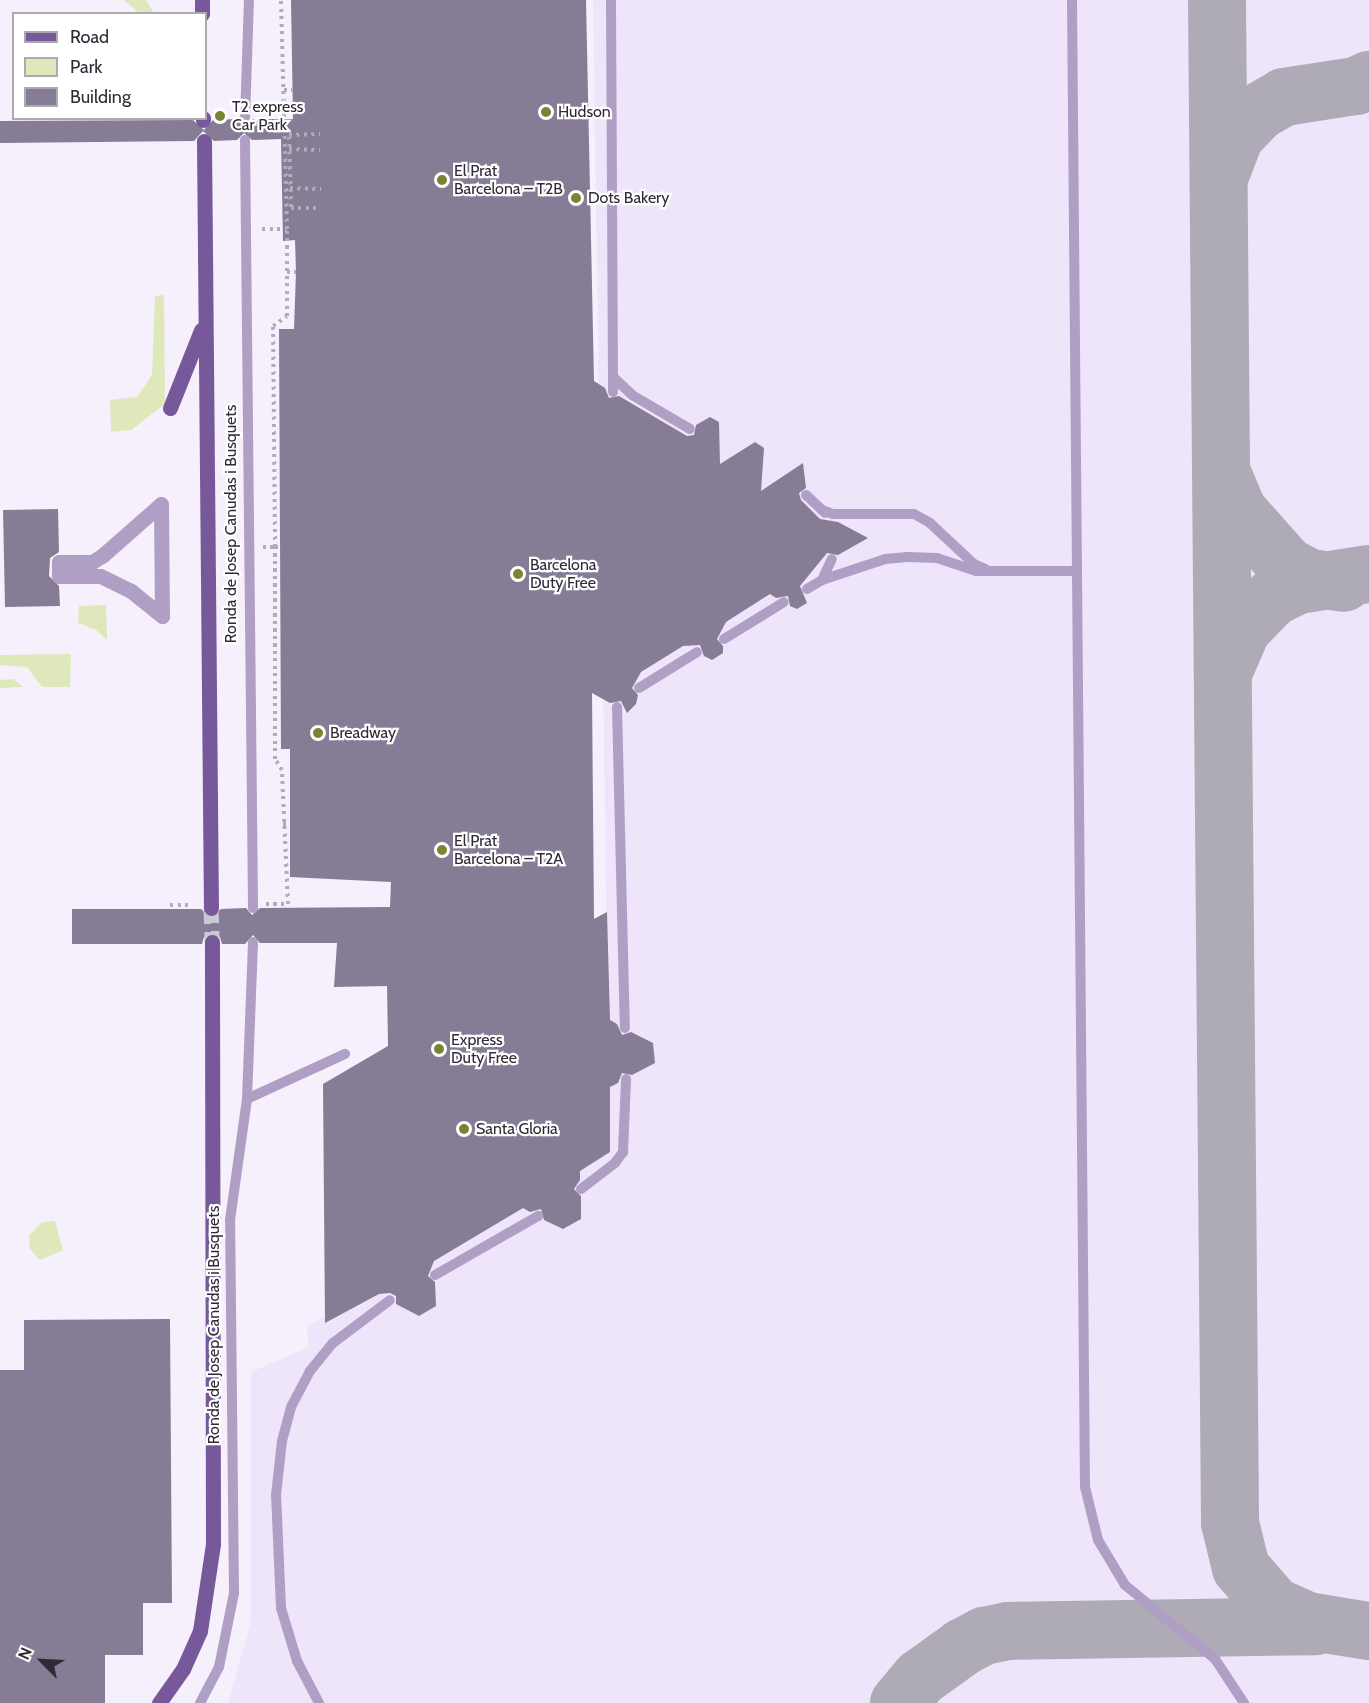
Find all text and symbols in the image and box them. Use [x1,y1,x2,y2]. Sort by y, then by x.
legend [12,12,207,120]
text: Road [70,26,109,48]
text: Park [70,56,102,78]
text: Building [70,86,131,108]
place label: T2 express Car Park [232,97,303,135]
place label: Hudson [558,102,611,122]
marker: Hudson [539,105,553,119]
marker: T2 express Car Park [213,109,227,123]
place label: El Prat Barcelona – T2B [454,161,563,199]
marker: El Prat Barcelona – T2B [435,173,449,187]
place label: Dots Bakery [588,188,669,208]
marker: Dots Bakery [569,191,583,205]
street label: Ronda de Josep Canudas i Busquets [221,405,241,643]
place label: Barcelona Duty Free [530,555,597,593]
marker: Barcelona Duty Free [511,567,525,581]
place label: Breadway [330,723,396,743]
marker: Breadway [311,726,325,740]
place label: El Prat Barcelona – T2A [454,831,563,869]
marker: El Prat Barcelona – T2A [435,843,449,857]
place label: Express Duty Free [451,1030,517,1068]
marker: Express Duty Free [432,1042,446,1056]
place label: Santa Gloria [476,1119,558,1139]
marker: Santa Gloria [457,1122,471,1136]
street label: Ronda de Josep Canudas i Busquets [204,1206,224,1444]
north arrow [12,1631,72,1691]
text: N [14,1644,36,1663]

